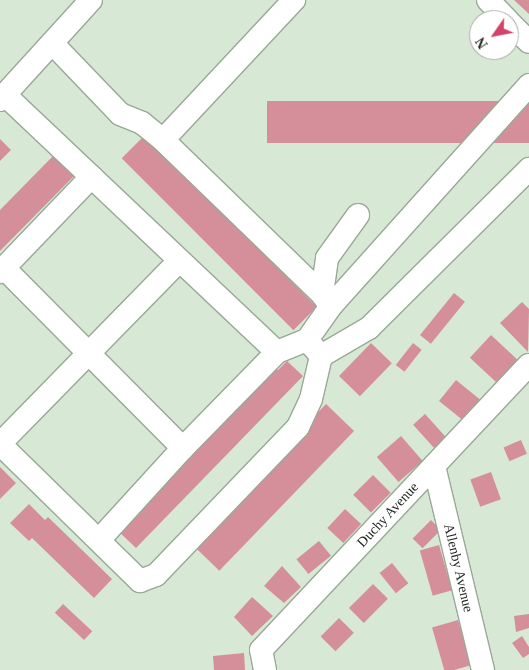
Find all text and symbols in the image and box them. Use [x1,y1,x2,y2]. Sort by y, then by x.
north arrow [469,10,519,60]
text: N [473,35,491,51]
street label: Duchy Avenue [353,479,423,551]
street label: Allenby Avenue [440,522,476,614]

